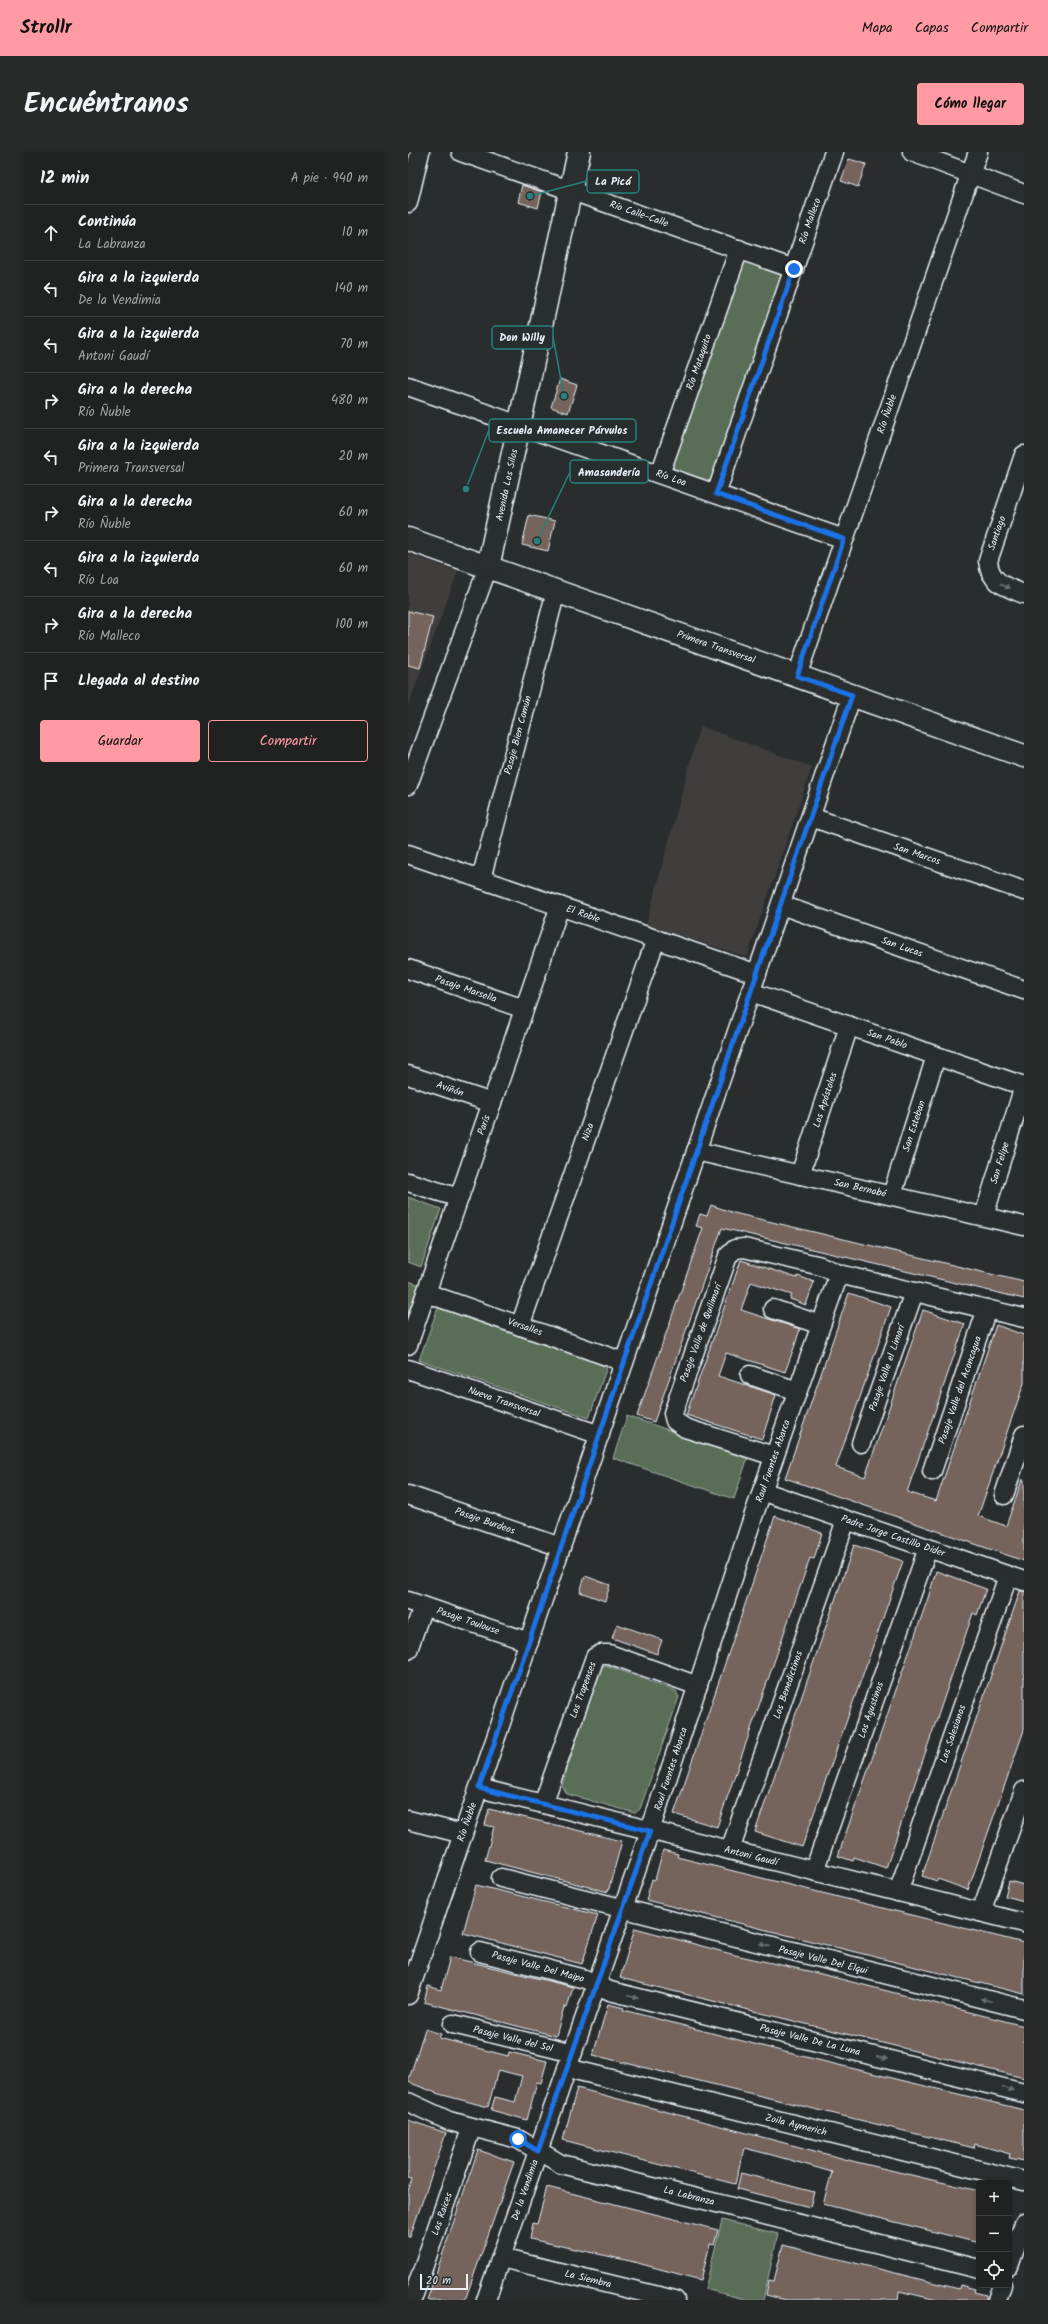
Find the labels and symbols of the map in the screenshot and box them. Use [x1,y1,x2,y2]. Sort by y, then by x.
callout: La Picá [587,170,639,193]
text: La Picá [595,173,632,191]
street label: Río Malleco [795,195,825,246]
street label: Río Calle-Calle [607,196,671,232]
route end [785,260,803,278]
callout: Don Willy [492,326,553,349]
text: Don Willy [499,329,545,347]
street label: Río Mataquito [682,331,716,392]
street label: Río Ñuble [873,392,901,436]
callout: Escuela Amanecer Párvulos [489,419,636,442]
text: Escuela Amanecer Párvulos [497,422,628,440]
street label: Avenida Los Silos [492,447,523,523]
callout: Amasandería [570,460,648,483]
text: Amasandería [578,464,640,482]
street label: Río Loa [654,465,689,491]
street label: Santiago [984,513,1011,552]
one-way arrow [999,583,1011,589]
street label: Primera Transversal [675,626,758,668]
street label: Pasaje Bien Común [500,694,536,776]
street label: San Marcos [891,839,943,870]
street label: El Roble [564,901,603,927]
street label: San Lucas [879,932,926,962]
street label: Pasaje Marsella [433,971,499,1007]
street label: San Pablo [865,1025,910,1054]
street label: Los Apóstoles [809,1069,842,1130]
street label: Aviñón [434,1077,466,1101]
street label: San Esteban [898,1098,930,1154]
street label: París [473,1112,495,1137]
street label: Niza [577,1120,599,1143]
street label: San Felipe [986,1140,1014,1186]
street label: San Bernabé [832,1174,888,1202]
street label: Pasaje Valle de Quilimarí [676,1280,727,1385]
street label: Versalles [505,1314,545,1341]
street label: Pasaje Valle el Limarí [865,1321,910,1413]
street label: Pasaje Valle del Aconcagua [934,1334,986,1446]
street label: Nueva Transversal [466,1382,543,1422]
street label: Raul Fuentes Abarca [751,1417,795,1505]
street label: Pasaje Burdeos [453,1503,518,1539]
street label: Padre Jorge Castillo Dider [839,1511,948,1562]
street label: Pasaje Toulouse [434,1603,502,1639]
street label: Los Benedictinos [769,1648,807,1721]
street label: Los Trapenses [565,1659,601,1721]
street label: Los Agustinos [854,1679,888,1740]
street label: Los Salesianos [936,1702,971,1765]
street label: Raul Fuentes Abarca [650,1725,692,1813]
street label: Río Ñuble [453,1800,481,1844]
street label: Antoni Gaudí [723,1842,781,1871]
street label: Pasaje Valle Del Elqui [777,1941,870,1979]
one-way arrow [759,1942,771,1948]
street label: Pasaje Valle Del Maipo [490,1947,587,1987]
one-way arrow [627,1994,640,2000]
one-way arrow [980,1997,992,2003]
street label: Pasaje Valle De La Luna [758,2020,862,2060]
street label: Pasaje Valle del Sol [471,2021,555,2057]
one-way arrow [876,2055,888,2061]
one-way arrow [1002,2087,1014,2093]
street label: Zoila Aymerich [764,2110,828,2140]
route start [509,2130,527,2148]
street label: De la Vendimia [507,2157,543,2223]
street label: La Labranza [662,2182,716,2210]
street label: Las Raices [427,2190,457,2238]
street label: La Siembra [563,2265,613,2293]
scale bar [420,2272,468,2291]

